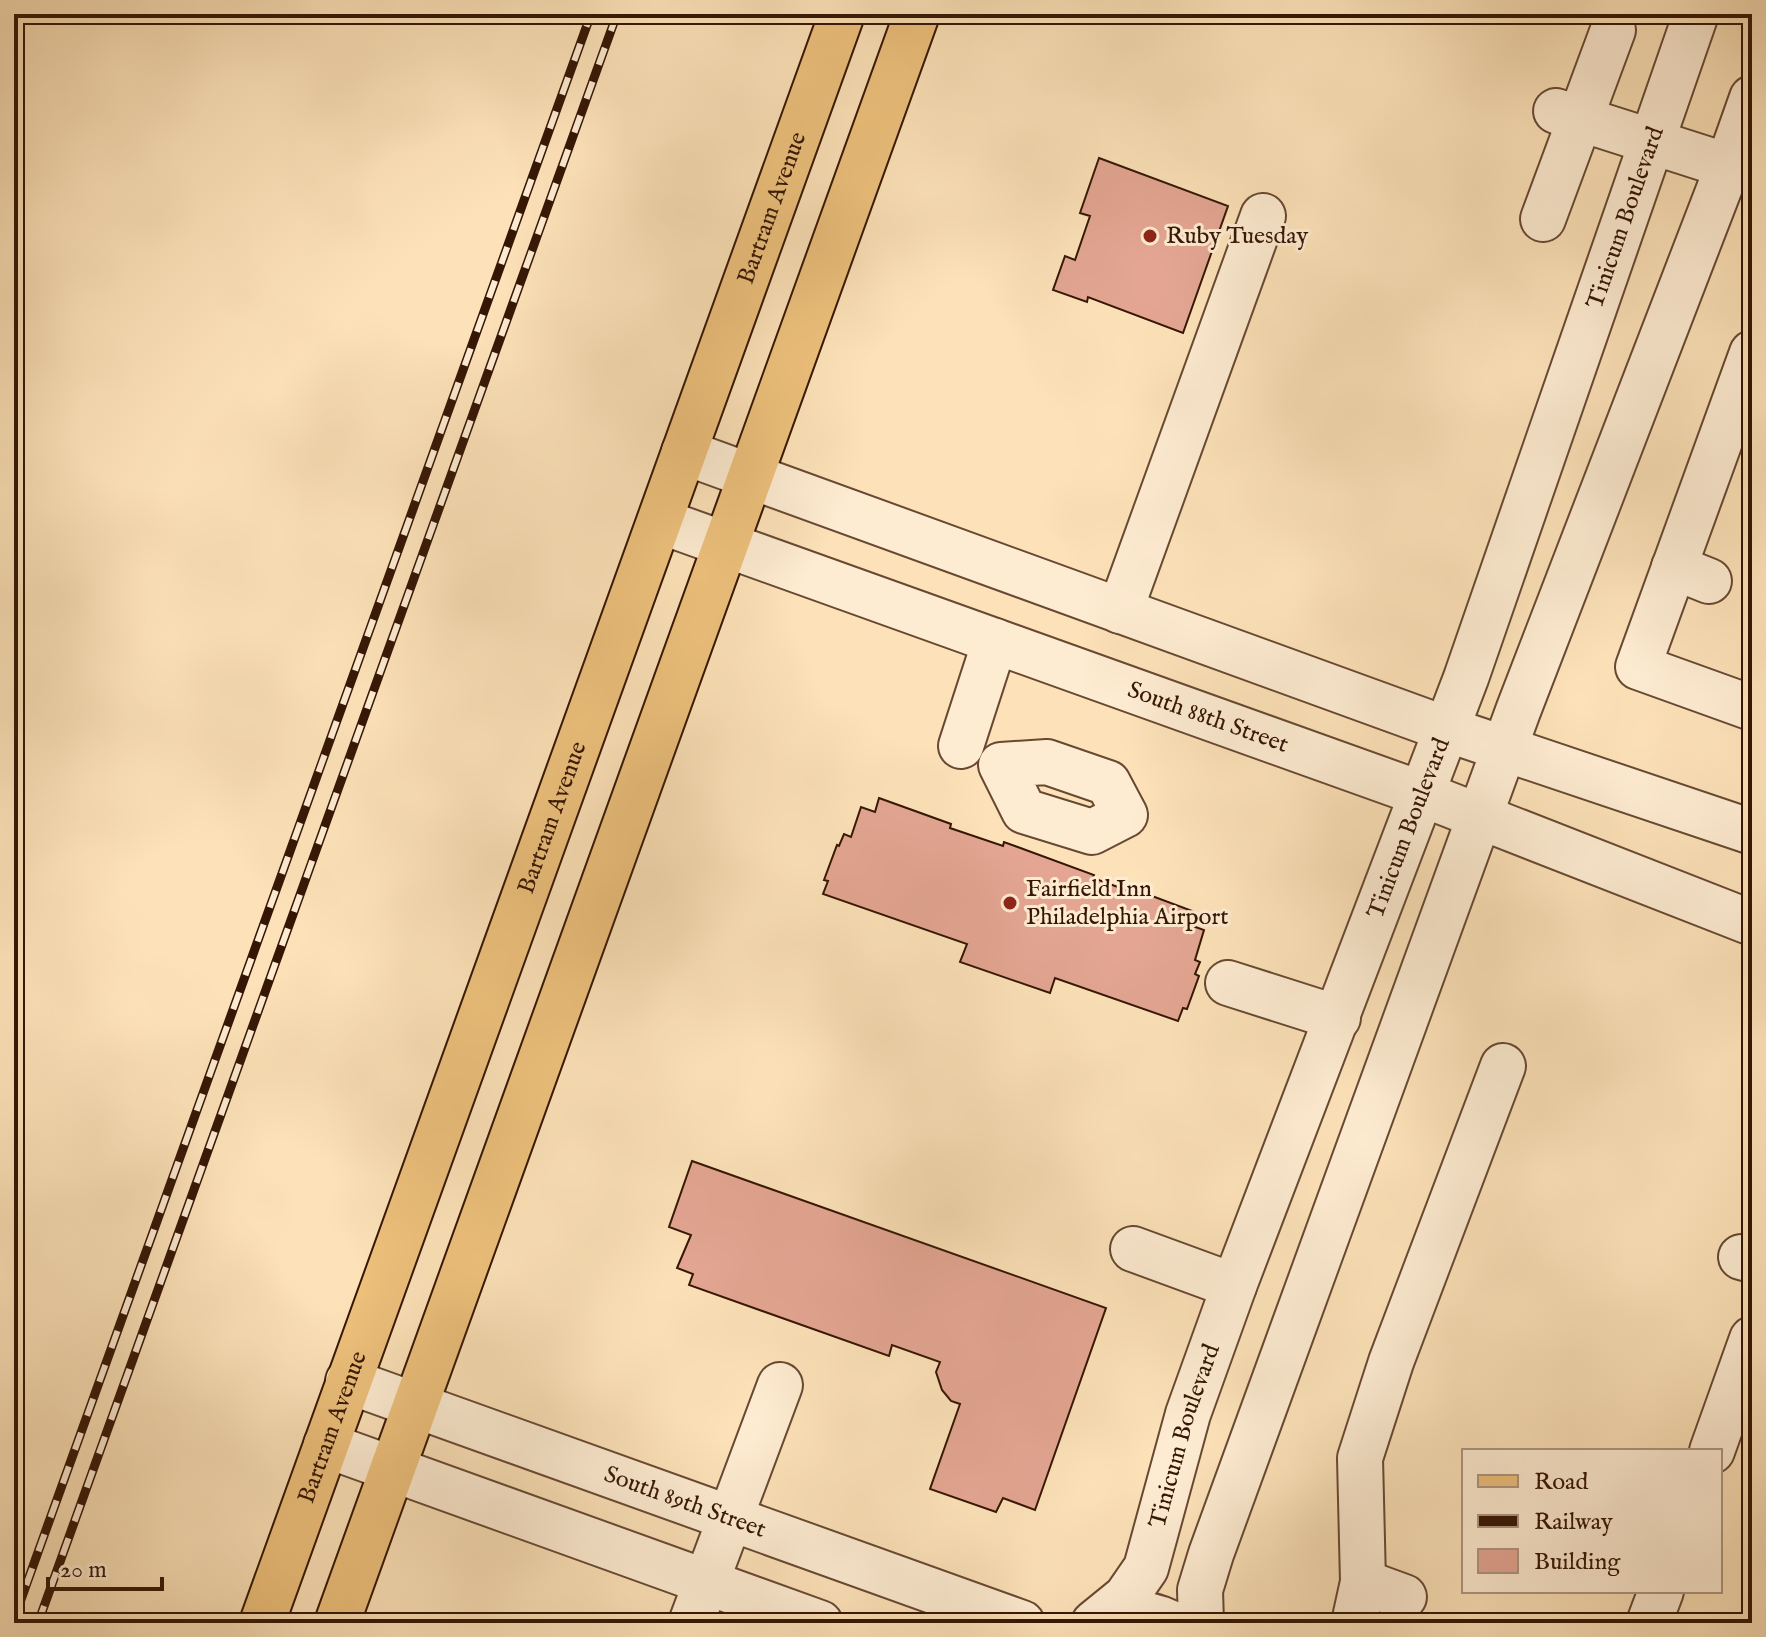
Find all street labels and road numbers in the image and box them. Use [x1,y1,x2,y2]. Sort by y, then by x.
street label: Tinicum Boulevard [1580,122,1671,313]
street label: Bartram Avenue [730,128,814,288]
street label: South 88th Street [1123,674,1293,760]
street label: Tinicum Boulevard [1360,733,1457,923]
street label: Bartram Avenue [511,737,594,898]
street label: Tinicum Boulevard [1142,1340,1227,1531]
street label: Bartram Avenue [291,1347,374,1508]
street label: South 89th Street [600,1459,770,1545]

